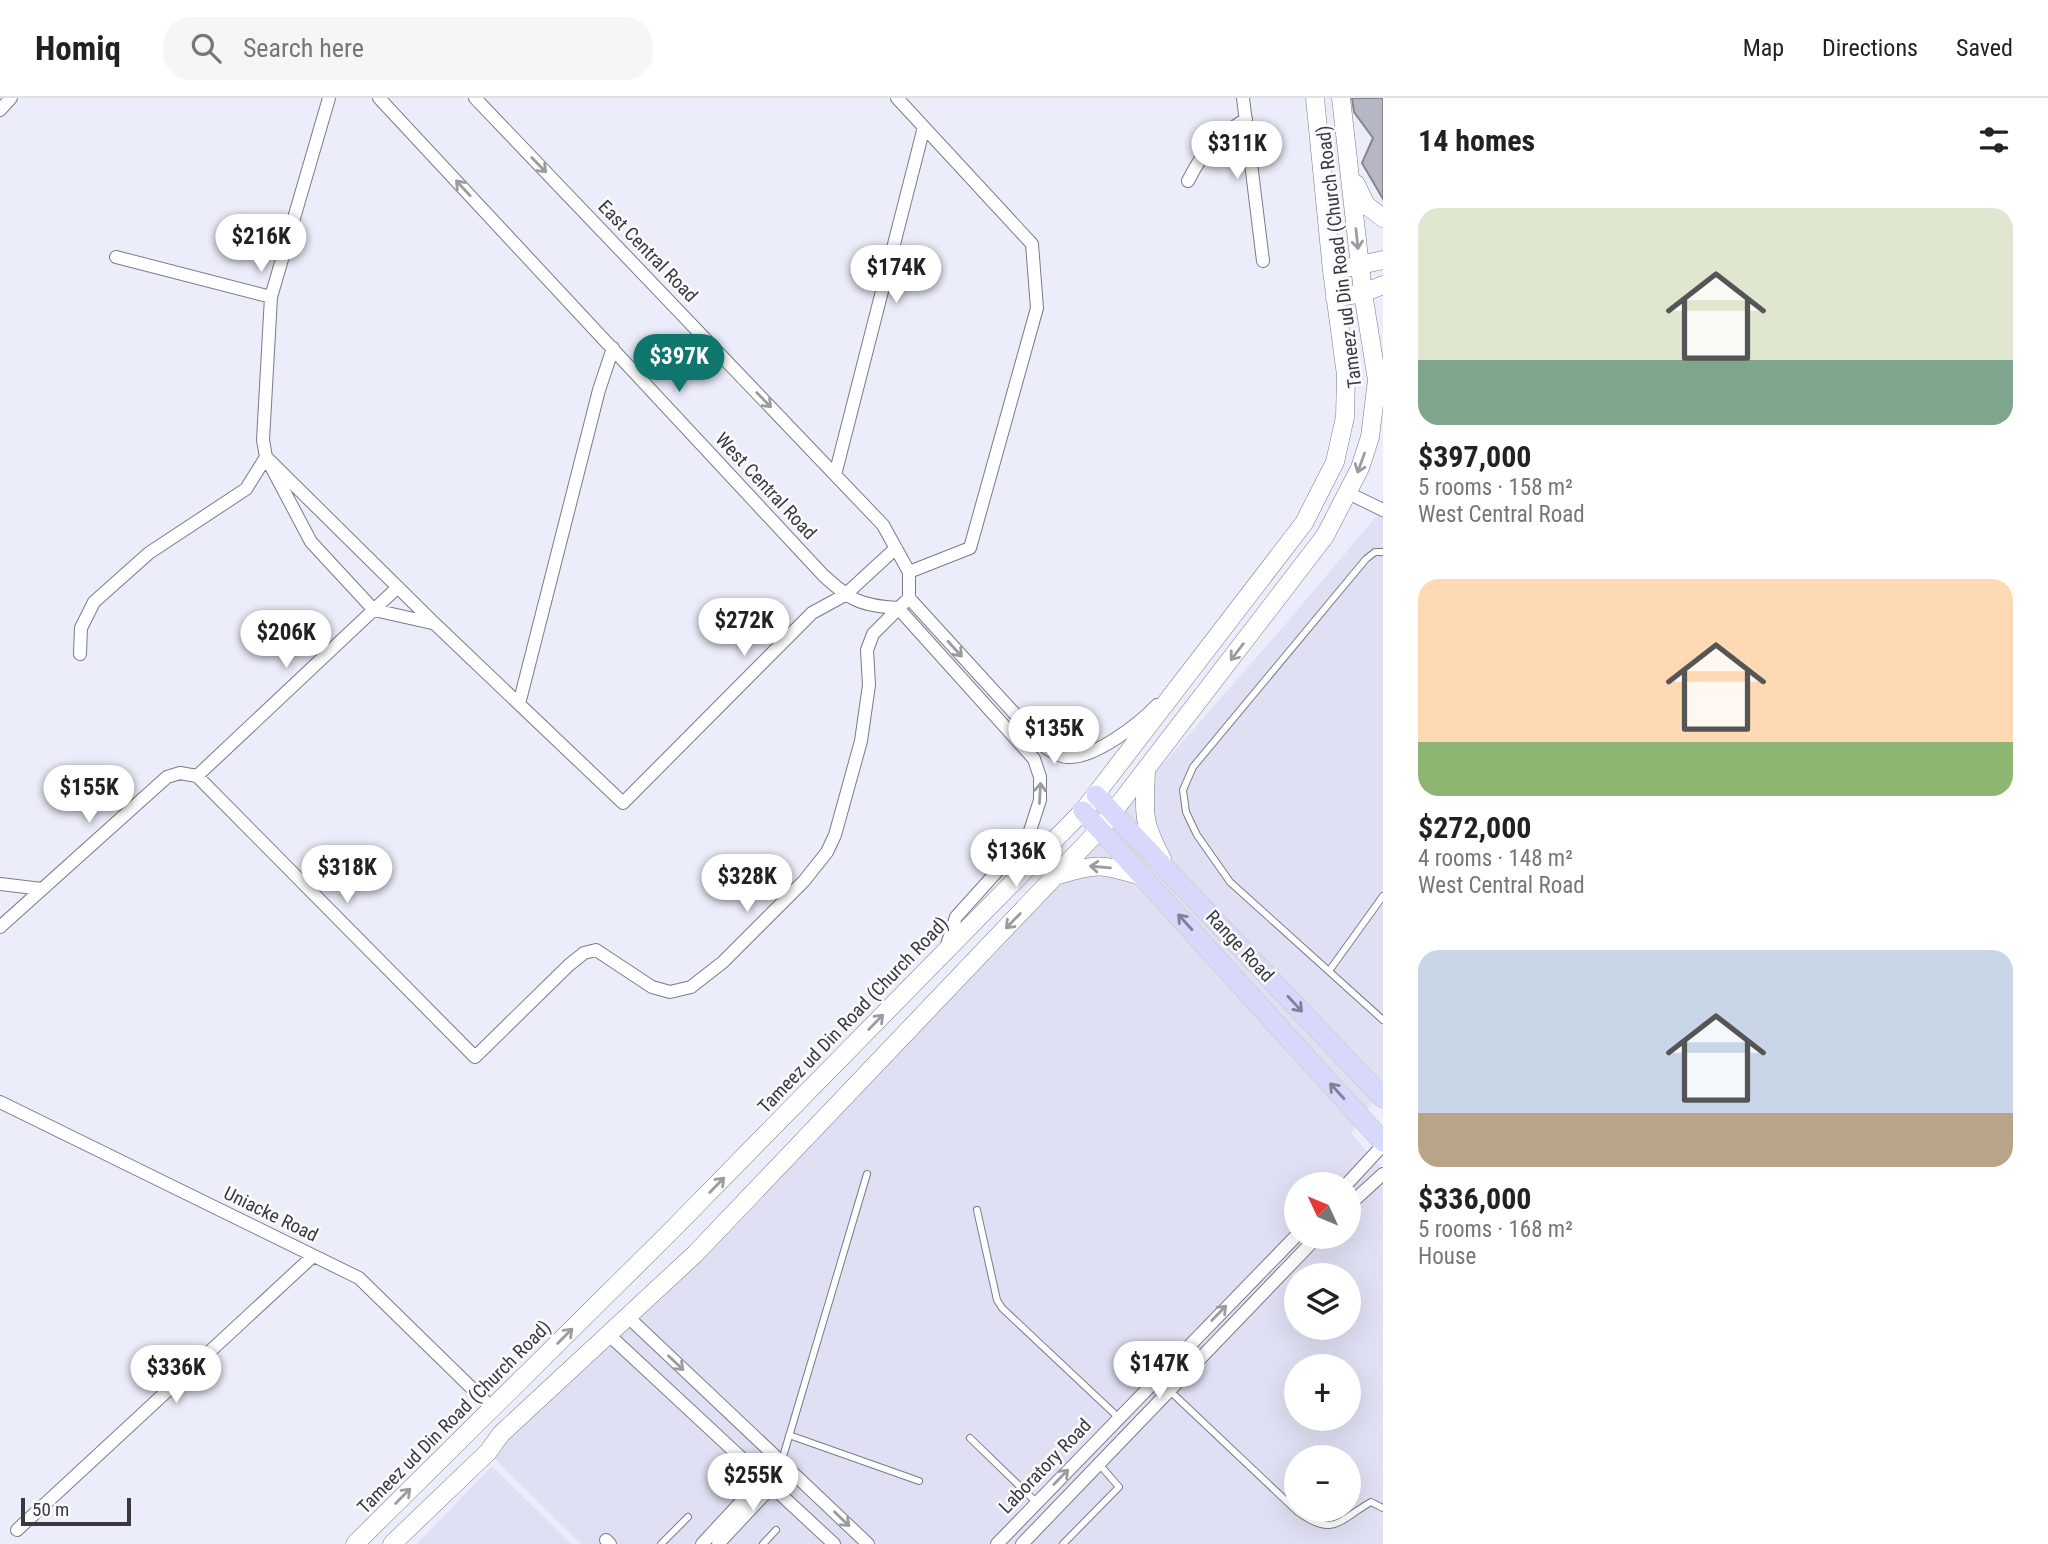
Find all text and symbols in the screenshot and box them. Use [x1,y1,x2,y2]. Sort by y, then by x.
search box [163,17,653,80]
text: Homiq [35,29,121,68]
icon: search [187,29,225,67]
text: Search here [243,33,364,63]
text: Map [1743,34,1784,62]
text: Directions [1822,34,1918,62]
text: Saved [1956,34,2013,62]
icon: filters [1975,121,2013,159]
pin: $311K [1188,122,1286,181]
text: 14 homes [1418,123,1535,158]
street label: Tameez ud Din Road (Church Road) [1311,124,1367,390]
text: $311K [1207,130,1267,157]
one-way arrow [531,156,548,173]
one-way arrow [455,180,472,197]
street label: East Central Road [594,195,702,307]
pin: $216K [212,214,310,274]
text: $216K [231,223,291,250]
one-way arrow [1351,227,1364,250]
pin: $174K [847,246,945,305]
icon: home [1653,253,1779,379]
text: $174K [866,254,926,281]
pin: $397K [630,334,728,394]
text: $397K [649,343,709,370]
one-way arrow [756,392,773,409]
street label: West Central Road [711,428,821,544]
text: $397,000 [1418,439,1531,474]
one-way arrow [1354,451,1367,473]
text: 5 rooms · 158 m² [1418,474,1573,501]
text: West Central Road [1418,501,1585,528]
pin: $272K [695,598,793,658]
text: $272K [714,607,774,634]
pin: $206K [237,610,335,670]
text: $206K [256,619,316,646]
icon: home [1653,624,1779,750]
one-way arrow [947,640,963,658]
one-way arrow [1229,642,1244,661]
pin: $135K [1005,706,1103,766]
text: $135K [1024,715,1084,742]
pin: $155K [40,766,138,825]
text: $155K [59,774,119,801]
one-way arrow [1033,781,1046,804]
text: $272,000 [1418,810,1531,845]
pin: $136K [967,830,1065,889]
text: $136K [986,838,1046,865]
text: 4 rooms · 148 m² [1418,845,1573,872]
pin: $318K [298,846,396,905]
text: $318K [317,854,377,881]
pin: $328K [698,854,796,914]
one-way arrow [1089,860,1112,873]
text: $328K [717,863,777,890]
text: West Central Road [1418,872,1585,899]
street label: Range Road [1201,906,1279,986]
street label: Tameez ud Din Road (Church Road) [753,912,953,1118]
one-way arrow [1005,912,1022,929]
one-way arrow [1176,914,1193,931]
one-way arrow [1287,995,1304,1012]
icon: home [1653,995,1779,1121]
one-way arrow [867,1014,884,1031]
one-way arrow [1329,1082,1345,1100]
north arrow [1284,1172,1362,1250]
map controls [1284,1172,1361,1522]
one-way arrow [708,1176,725,1193]
street label: Uniacke Road [220,1181,322,1247]
text: $336,000 [1418,1181,1531,1216]
text: 5 rooms · 168 m² [1418,1216,1573,1243]
text: House [1418,1243,1476,1270]
button: layers [1284,1263,1361,1340]
one-way arrow [1211,1305,1228,1322]
street label: Tameez ud Din Road (Church Road) [352,1315,556,1519]
one-way arrow [556,1328,573,1345]
pin: $147K [1110,1342,1208,1401]
pin: $336K [127,1346,225,1405]
text: $147K [1129,1350,1189,1377]
text: $336K [146,1354,206,1381]
one-way arrow [667,1354,685,1371]
button: + [1284,1354,1361,1431]
street label: Laboratory Road [994,1414,1096,1518]
button: − [1284,1445,1361,1522]
pin: $255K [704,1454,802,1513]
text: $255K [723,1462,783,1489]
one-way arrow [1053,1469,1070,1486]
one-way arrow [394,1488,411,1505]
scale bar [21,1495,131,1527]
text: 50 m [32,1498,69,1521]
one-way arrow [833,1510,850,1527]

